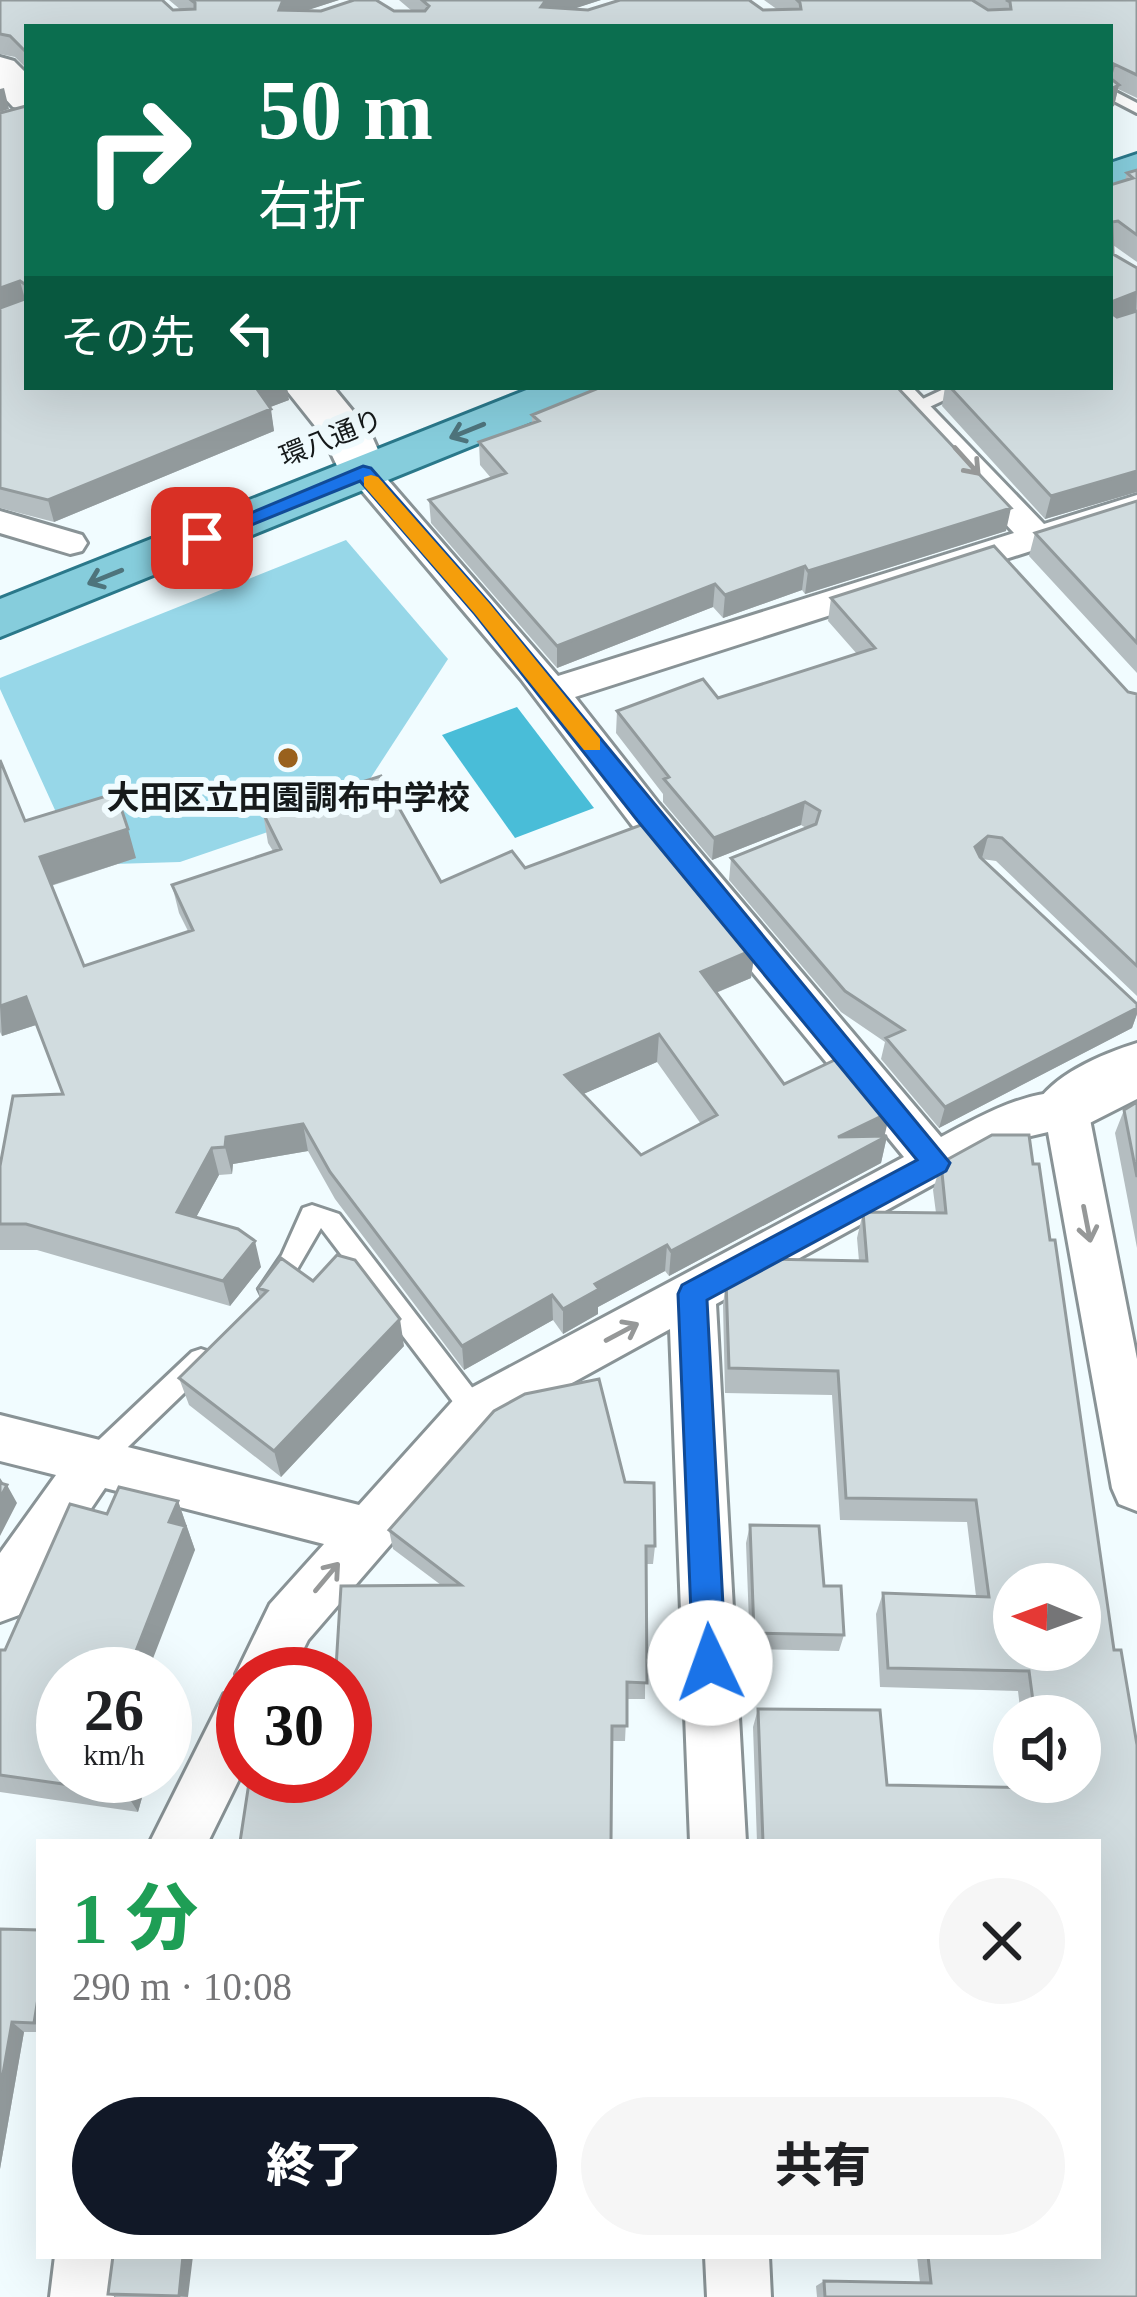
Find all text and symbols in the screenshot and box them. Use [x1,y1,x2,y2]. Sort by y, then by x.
text: 50 m [258,64,433,157]
icon: right [60,72,216,228]
text: 右折 [258,177,366,237]
icon: left [219,300,285,366]
text: その先 [60,313,195,363]
street label: 環八通り [275,404,387,472]
one-way arrow [450,422,487,443]
one-way arrow [953,445,981,475]
pin [151,487,253,589]
icon: arrive [169,505,235,571]
one-way arrow [88,568,125,589]
marker: 大田区立田園調布中学校 [275,745,301,771]
place label: 大田区立田園調布中学校 [107,780,470,816]
one-way arrow [1077,1204,1099,1243]
one-way arrow [604,1320,639,1343]
one-way arrow [312,1562,340,1593]
north arrow [993,1563,1101,1671]
map controls [993,1563,1101,1803]
position arrow [647,1600,773,1726]
speed limit sign: 30 [216,1647,372,1803]
text: 26 [84,1677,144,1743]
button: sound [993,1695,1101,1803]
text: km/h [83,1738,145,1771]
button: close [939,1878,1065,2004]
text: 1 分 [72,1879,198,1959]
text: 290 m · 10:08 [72,1965,292,2008]
button: 終了 [72,2097,557,2235]
button: 共有 [581,2097,1065,2235]

